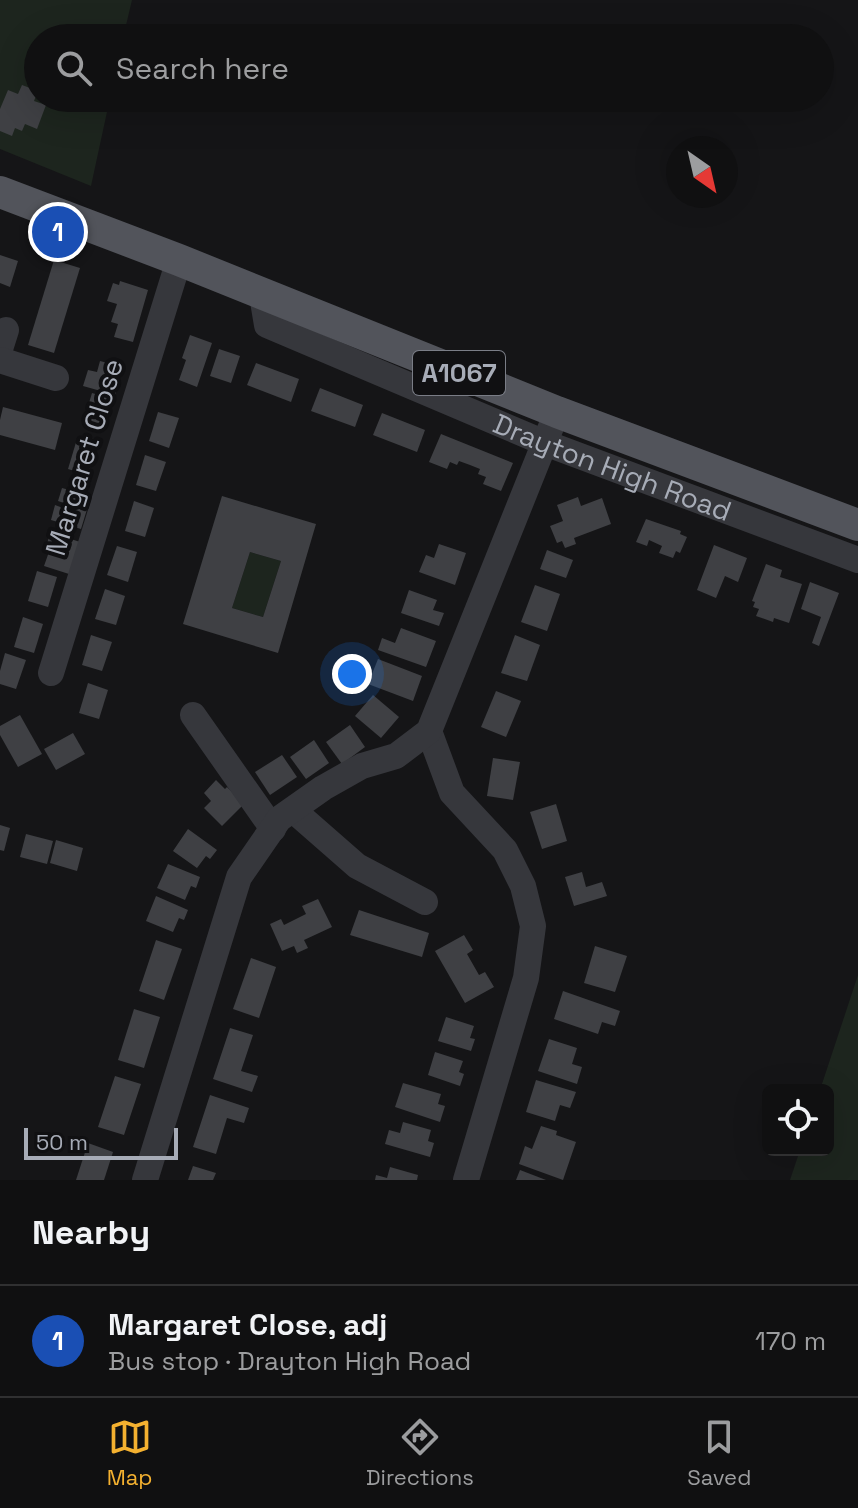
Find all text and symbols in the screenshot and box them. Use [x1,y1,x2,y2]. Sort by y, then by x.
search box [24,24,834,112]
icon: search [52,46,96,90]
text: Search here [116,49,289,88]
north arrow [666,136,738,208]
pin: 1 [32,202,84,262]
road number: A1067 [413,351,505,395]
street label: Margaret Close [37,354,131,560]
street label: Drayton High Road [488,405,736,529]
your location [332,654,372,694]
map controls [762,1084,834,1156]
button: locate [762,1084,834,1156]
scale bar [24,1124,178,1160]
text: 50 m [36,1128,88,1156]
text: Nearby [32,1211,150,1254]
text: Margaret Close, adj [108,1305,387,1344]
text: 1 [52,1324,64,1358]
text: 170 m [755,1324,826,1358]
text: Bus stop · Drayton High Road [108,1344,471,1378]
tab: Map [107,1415,153,1491]
tab: Directions [366,1415,474,1491]
tab: Saved [687,1415,751,1491]

